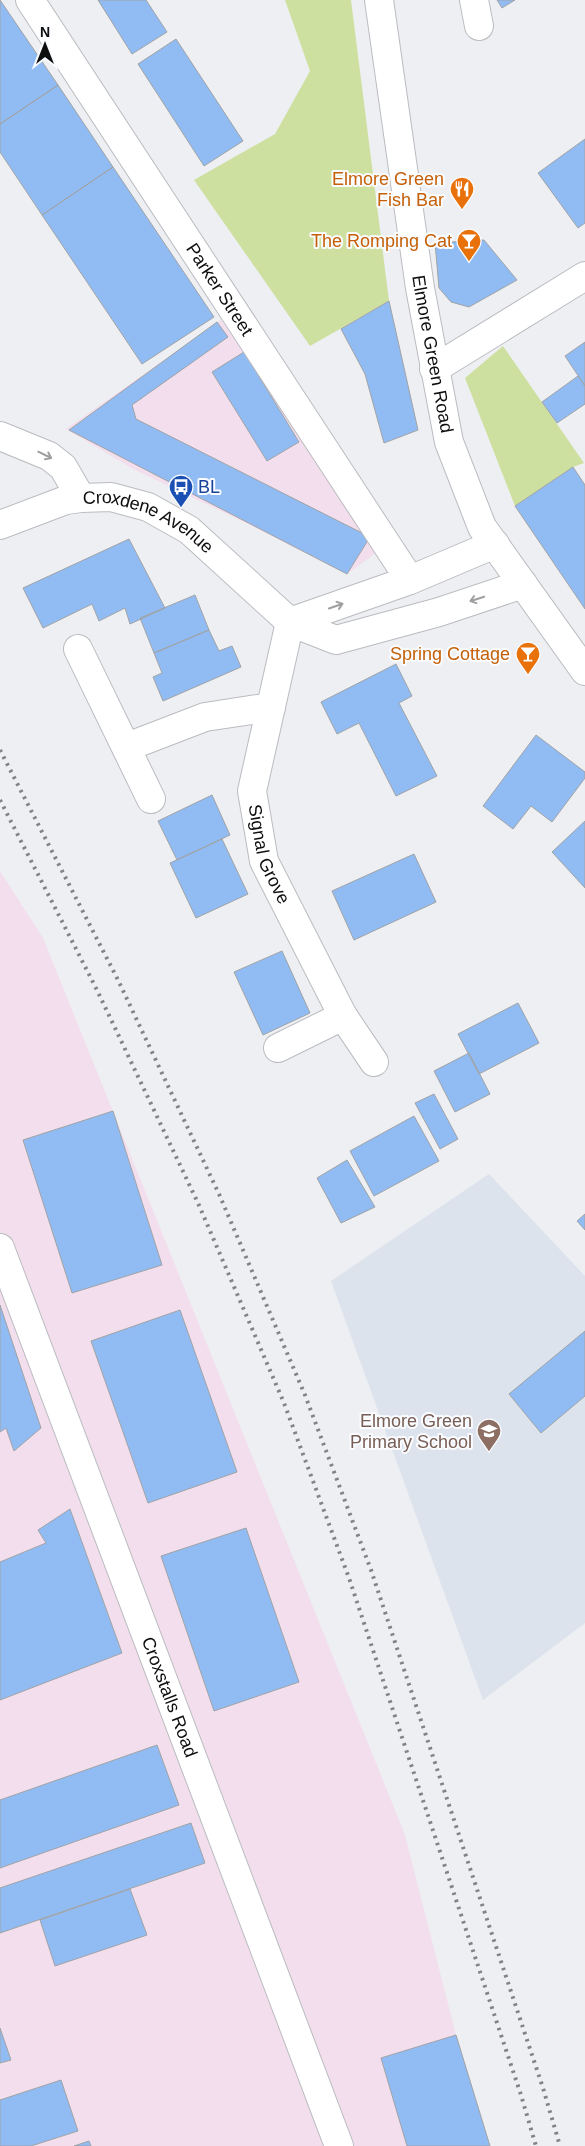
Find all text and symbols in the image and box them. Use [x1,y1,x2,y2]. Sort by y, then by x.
north arrow [20,20,70,70]
text: N [40,24,50,40]
place label: Elmore Green Fish Bar [332,169,444,210]
restaurant icon: Elmore Green Fish Bar [449,176,475,210]
bar icon: The Romping Cat [456,228,482,262]
place label: The Romping Cat [311,231,452,251]
street label: Parker Street [182,240,257,339]
street label: Elmore Green Road [408,274,457,434]
one-way arrow [37,451,52,460]
bus stop icon: BL [168,474,194,508]
place label: BL [198,477,220,497]
street label: Croxdene Avenue [83,487,217,557]
one-way arrow [469,595,485,604]
one-way arrow [328,601,343,610]
bar icon: Spring Cottage [515,641,541,675]
place label: Spring Cottage [390,644,510,664]
street label: Signal Grove [244,803,294,907]
place label: Elmore Green Primary School [350,1411,472,1452]
school or university icon: Elmore Green Primary School [476,1418,502,1452]
street label: Croxstalls Road [138,1634,201,1760]

